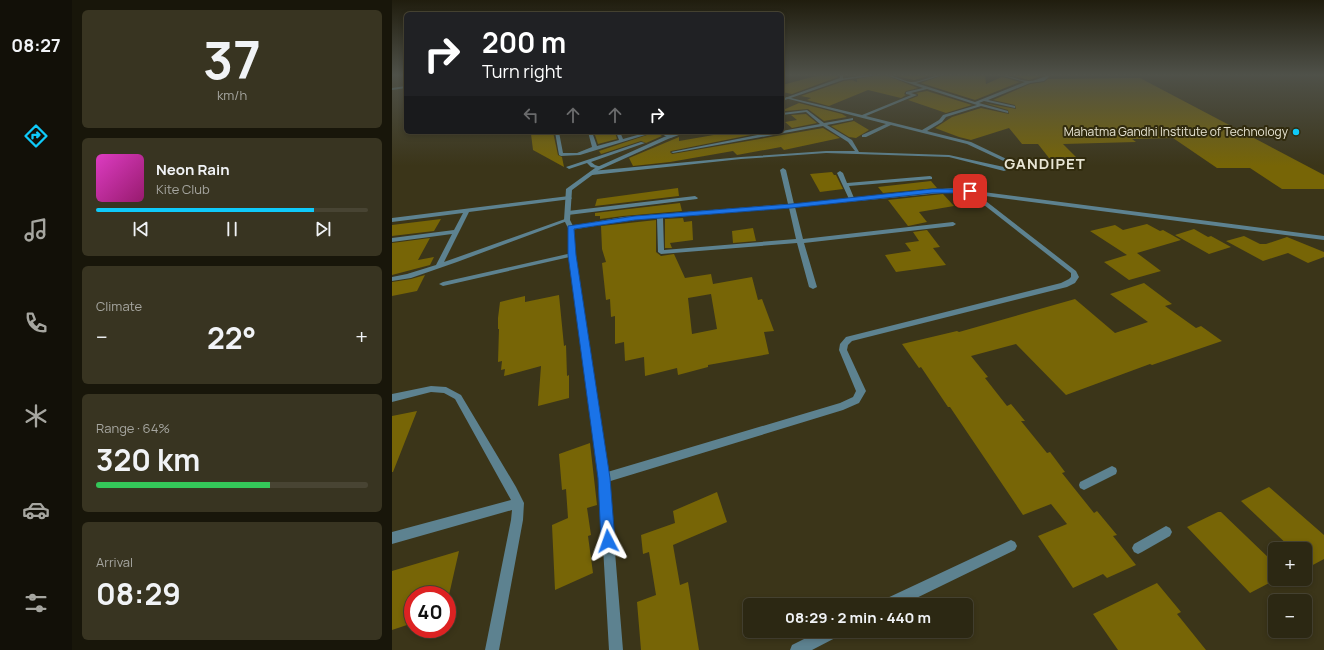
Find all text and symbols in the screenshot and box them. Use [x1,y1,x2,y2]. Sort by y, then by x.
text: 200 m [482,23,566,61]
text: 37 [203,24,261,95]
icon: right [416,28,468,80]
text: 08:27 [11,33,61,57]
text: Turn right [482,59,563,83]
text: km/h [217,86,247,104]
icon: left [520,104,542,126]
icon: ahead [562,104,584,126]
icon: ahead [604,104,626,126]
icon: right [646,104,668,126]
icon: directions [22,122,50,150]
place label: Mahatma Gandhi Institute of Technology [1064,123,1289,140]
marker: Mahatma Gandhi Institute of Technology [1291,127,1301,137]
district label: GANDIPET [1004,153,1086,174]
text: Neon Rain [156,159,230,180]
pin [953,174,987,208]
text: Kite Club [156,180,210,198]
icon: arrive [959,180,981,202]
icon: music [22,216,50,244]
icon: previous [130,218,152,240]
icon: pause [221,218,243,240]
icon: next [312,218,334,240]
text: Climate [96,297,142,315]
icon: phone [22,309,50,337]
text: 22° [207,317,256,358]
text: − [96,322,108,352]
text: + [355,322,368,352]
icon: climate [22,402,50,430]
text: Range · 64% [96,419,170,437]
text: 320 km [96,439,200,480]
icon: car [22,496,50,524]
position arrow [587,520,629,562]
map controls [1268,542,1312,638]
button: + [1268,542,1312,586]
text: Arrival [96,553,133,571]
text: 08:29 [96,573,181,614]
speed limit sign: 40 [404,586,456,638]
icon: filters [22,589,50,617]
button: − [1268,594,1312,638]
text: 08:29 · 2 min · 440 m [785,607,931,628]

